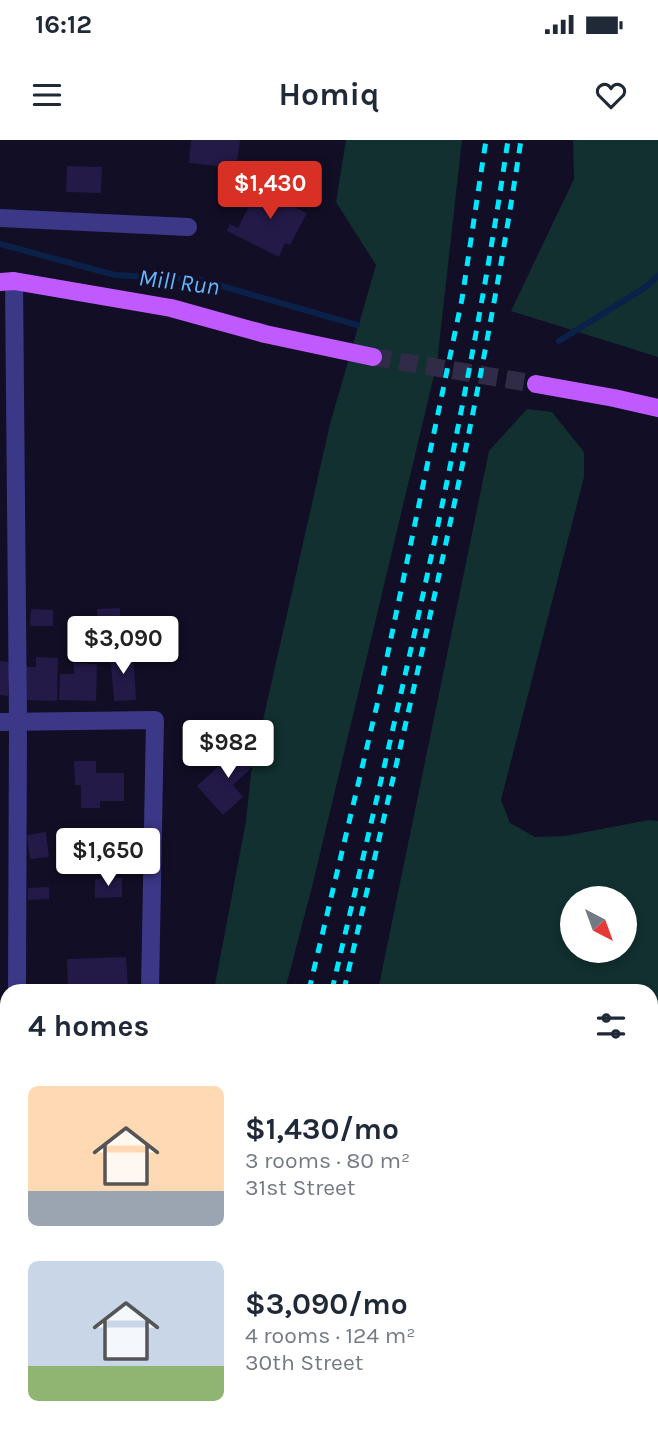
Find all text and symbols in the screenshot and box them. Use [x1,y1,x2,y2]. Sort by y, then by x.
text: 16:12 [35,9,92,40]
icon: menu [28,76,66,114]
text: Homiq [278,76,380,113]
icon: heart [592,76,630,114]
pin: $1,430 [213,162,327,221]
text: $1,430 [234,170,306,197]
water label: Mill Run [137,263,221,301]
pin: $3,090 [66,616,180,676]
text: $3,090 [83,625,163,652]
pin: $982 [187,720,269,780]
text: $982 [199,729,257,756]
pin: $1,650 [51,828,165,888]
text: $1,650 [72,837,144,864]
north arrow [560,886,637,962]
map controls [560,886,637,963]
icon: filters [592,1007,630,1045]
text: 4 homes [28,1008,149,1044]
text: $1,430/mo [245,1111,399,1147]
icon: home [84,1114,168,1198]
text: 3 rooms · 80 m² [245,1147,410,1174]
text: 31st Street [245,1174,356,1201]
text: $3,090/mo [245,1286,408,1322]
icon: home [84,1289,168,1373]
text: 4 rooms · 124 m² [245,1322,415,1349]
text: 30th Street [245,1349,363,1376]

